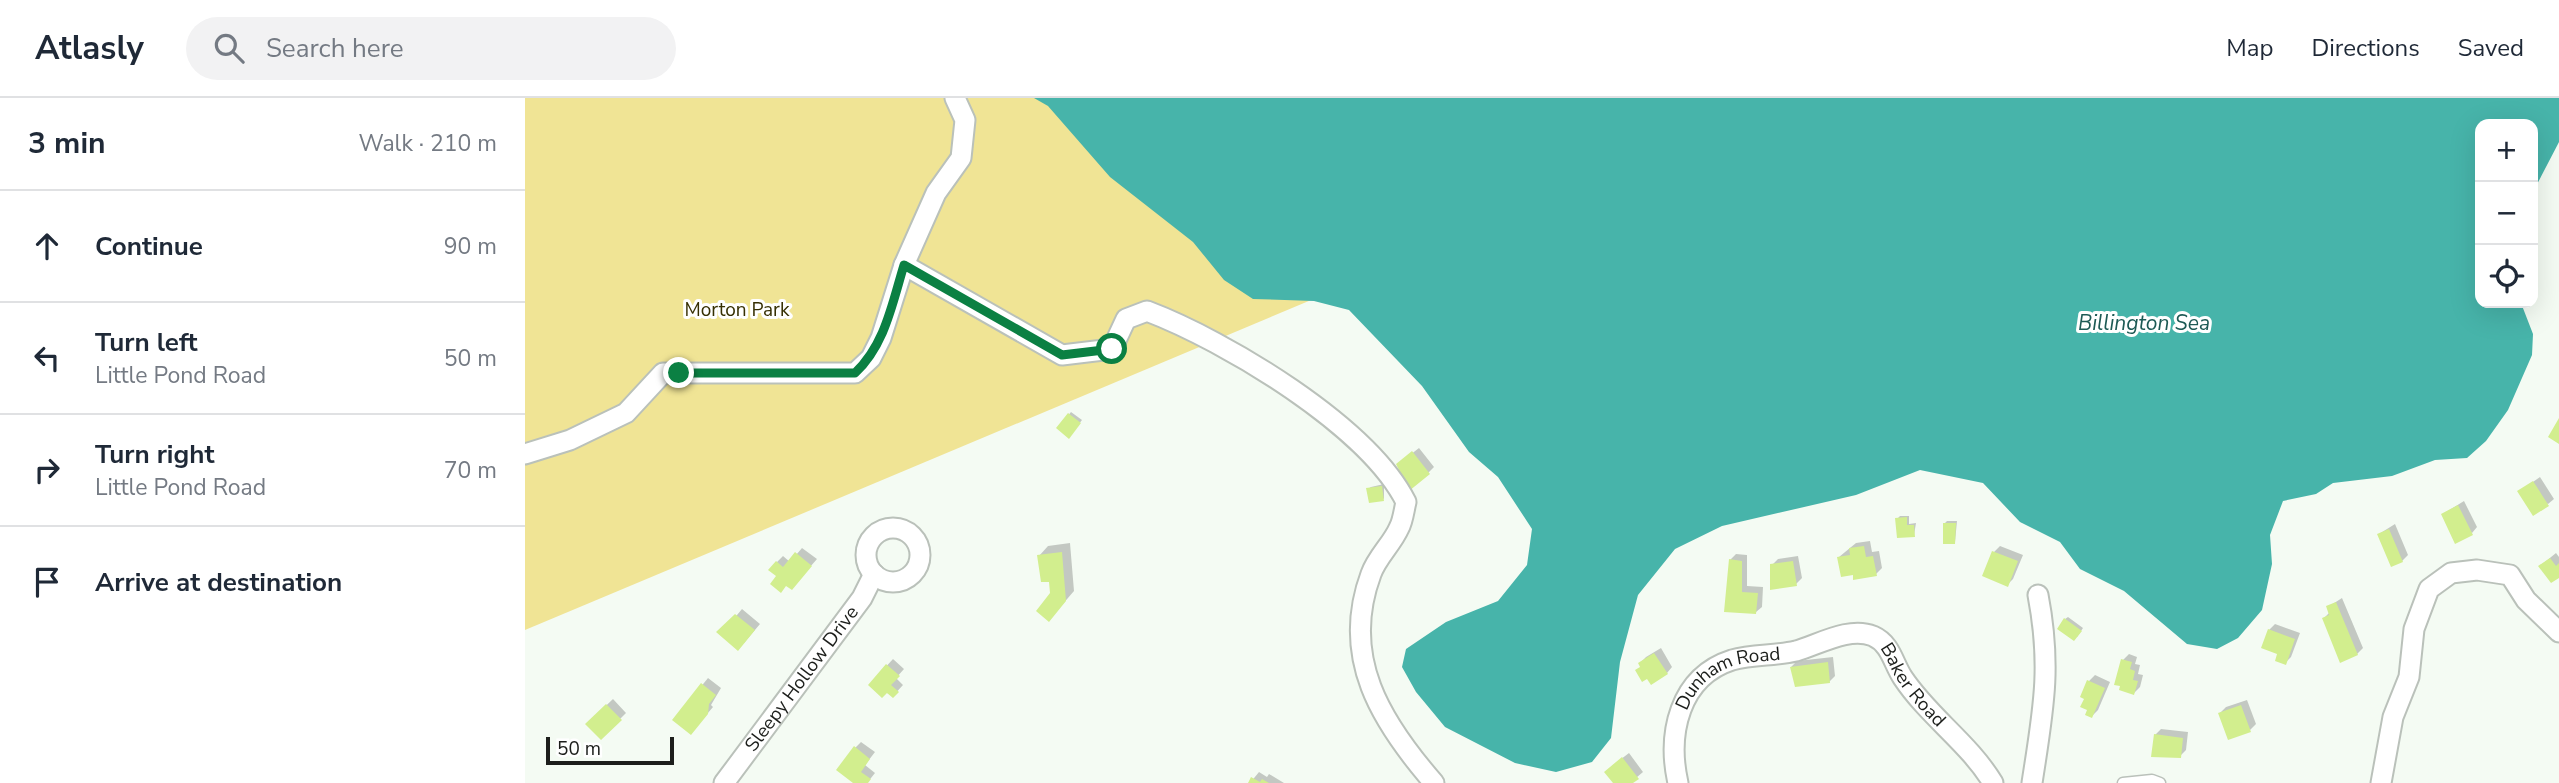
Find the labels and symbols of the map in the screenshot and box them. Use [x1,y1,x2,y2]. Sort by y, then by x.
park label: Morton Park [685,297,790,323]
water label: Billington Sea [2078,309,2210,337]
route start [1096,333,1127,364]
route end [663,357,694,388]
street label: Sleepy Hollow Drive [739,601,865,757]
street label: Baker Road [1874,638,1952,733]
street label: Dunham Road [1669,641,1781,714]
scale bar [546,734,674,766]

